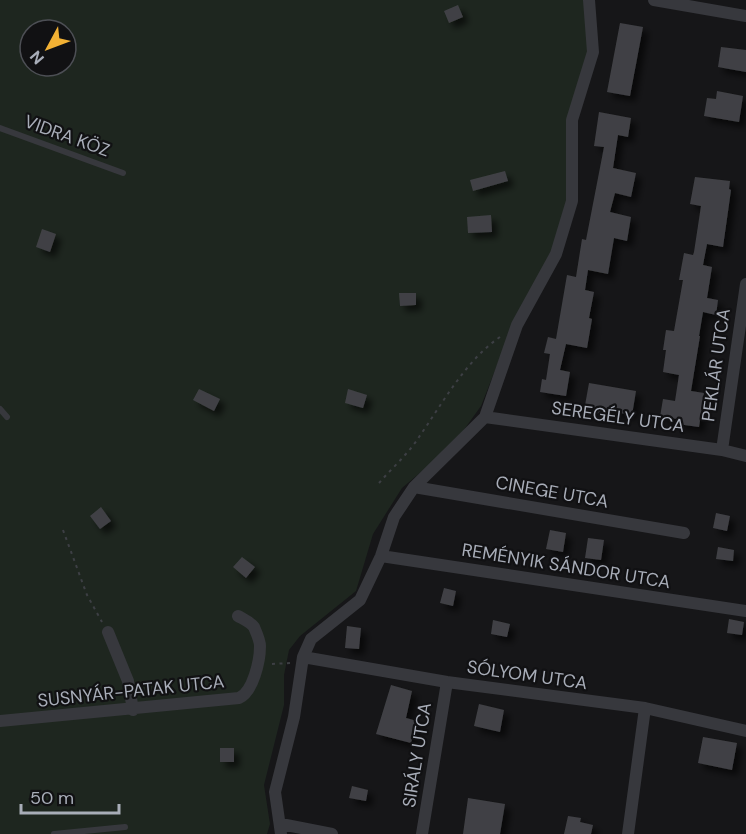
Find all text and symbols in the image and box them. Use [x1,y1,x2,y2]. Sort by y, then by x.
north arrow [18,18,78,78]
text: N [25,46,49,69]
street label: VIDRA KÖZ [21,109,113,163]
street label: PEKLÁR UTCA [696,307,736,423]
street label: SEREGÉLY UTCA [550,396,686,438]
street label: CINEGE UTCA [494,470,610,514]
street label: REMÉNYIK SÁNDOR UTCA [460,538,672,594]
street label: SÓLYOM UTCA [465,655,589,695]
street label: SUSNYÁR-PATAK UTCA [36,669,226,713]
street label: SIRÁLY UTCA [397,701,437,809]
scale bar [21,777,118,815]
text: 50 m [30,786,74,810]

